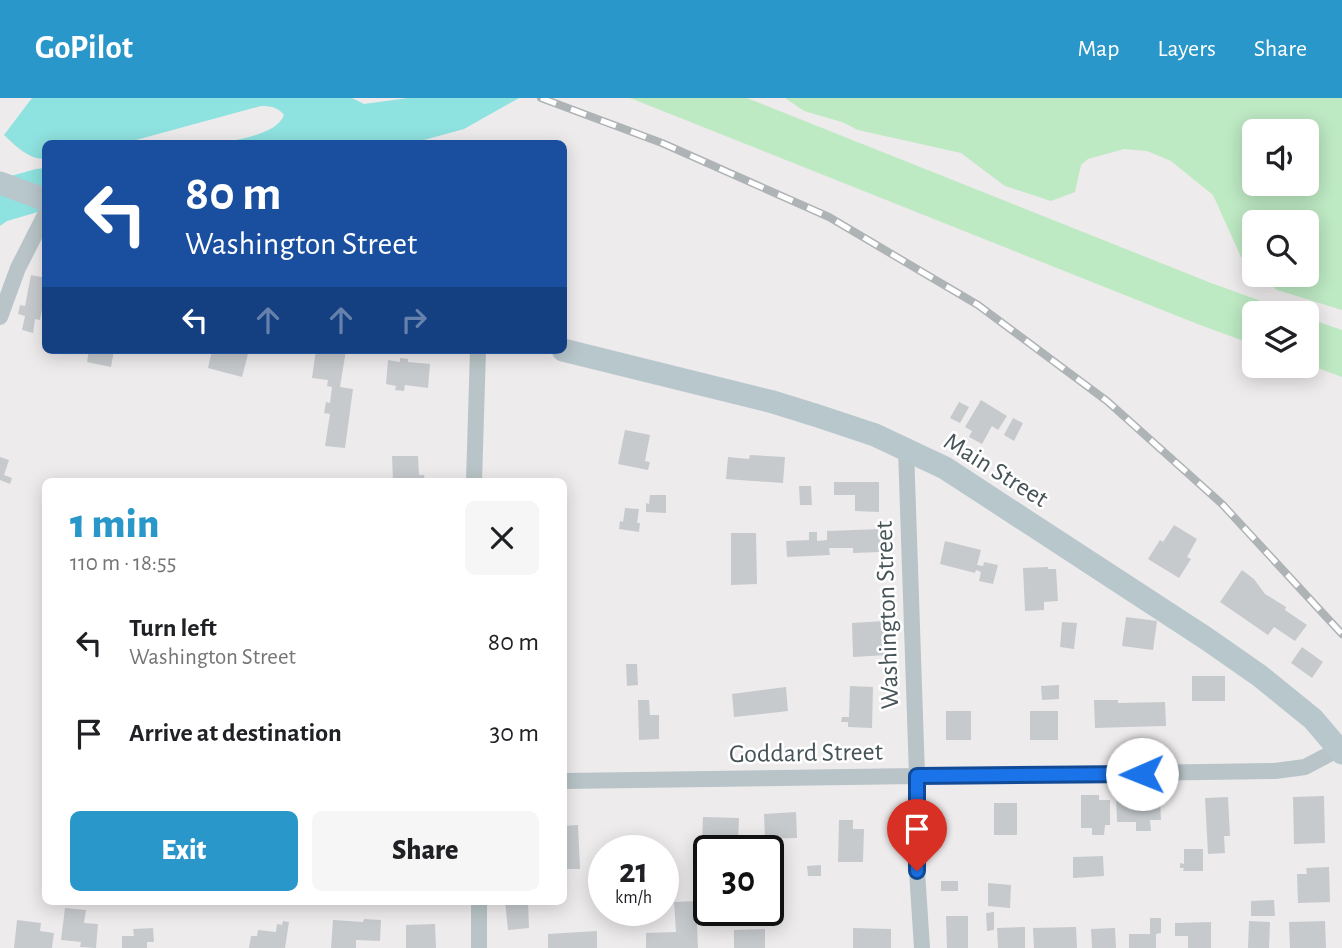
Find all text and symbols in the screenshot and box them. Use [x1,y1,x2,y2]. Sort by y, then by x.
text: GoPilot [35,32,133,65]
text: Map [1077,37,1119,61]
text: Layers [1157,37,1216,61]
text: Share [1254,37,1307,61]
map controls [1242,119,1319,378]
button: sound [1242,119,1319,196]
icon: left [70,168,161,259]
text: 80 m [185,170,282,219]
button: search [1242,210,1319,287]
text: Washington Street [185,228,417,260]
icon: left [176,301,214,339]
icon: ahead [249,301,287,339]
icon: ahead [322,301,360,339]
icon: right [395,301,433,339]
button: layers [1242,301,1319,378]
street label: Main Street [939,428,1053,512]
button: close [465,501,539,575]
text: 1 min [70,503,159,545]
street label: Washington Street [871,520,903,710]
text: 110 m · 18:55 [70,552,176,575]
text: Turn left [129,615,217,641]
icon: left [70,624,108,662]
text: 80 m [488,629,539,655]
text: Washington Street [129,646,296,669]
icon: arrive [70,715,108,753]
text: Arrive at destination [129,720,342,746]
text: 30 m [489,720,539,746]
position arrow [1105,737,1179,811]
street label: Goddard Street [729,739,883,767]
pin [887,799,947,871]
icon: arrive [898,810,936,848]
button: Exit [70,811,298,891]
button: Share [312,811,539,891]
speed limit sign: 30 [693,835,784,926]
text: 21 [619,854,648,889]
text: km/h [615,889,652,907]

